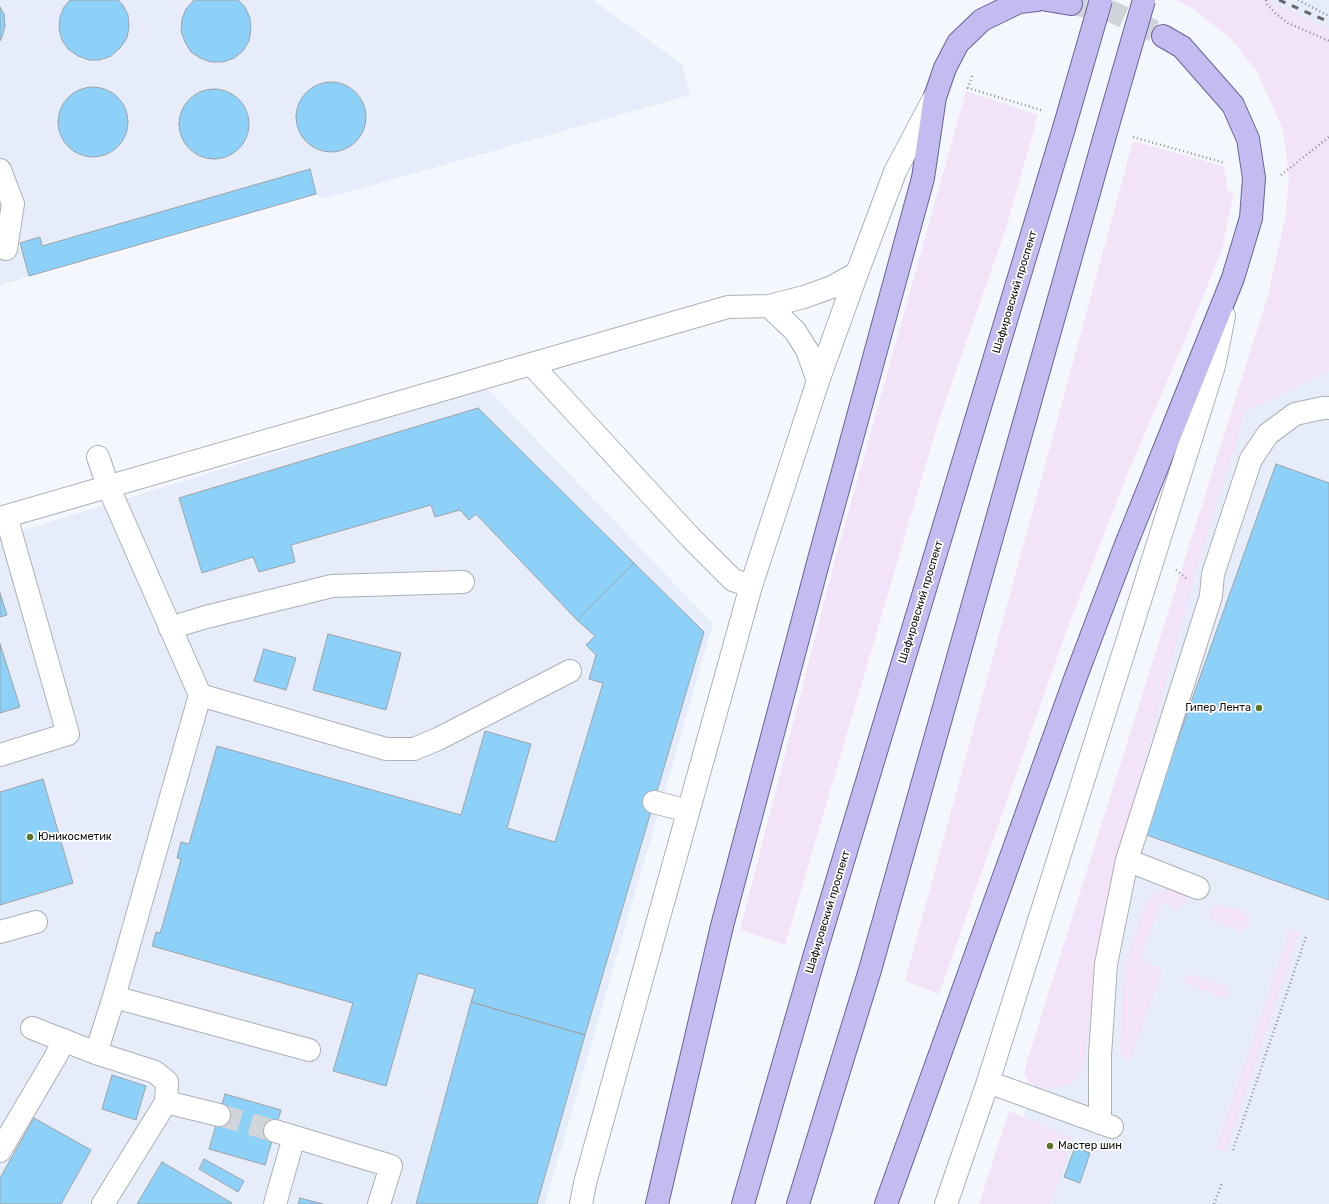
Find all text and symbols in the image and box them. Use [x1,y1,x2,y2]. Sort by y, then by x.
street label: Шафировский проспект [990,229,1040,355]
street label: Шафировский проспект [896,539,946,665]
place label: Гипер Лента [1185,701,1251,715]
marker: Гипер Лента [1254,703,1264,713]
place label: Юникосметик [38,830,112,844]
marker: Юникосметик [25,832,35,842]
street label: Шафировский проспект [803,849,853,975]
place label: Мастер шин [1058,1139,1122,1153]
marker: Мастер шин [1045,1141,1055,1151]

